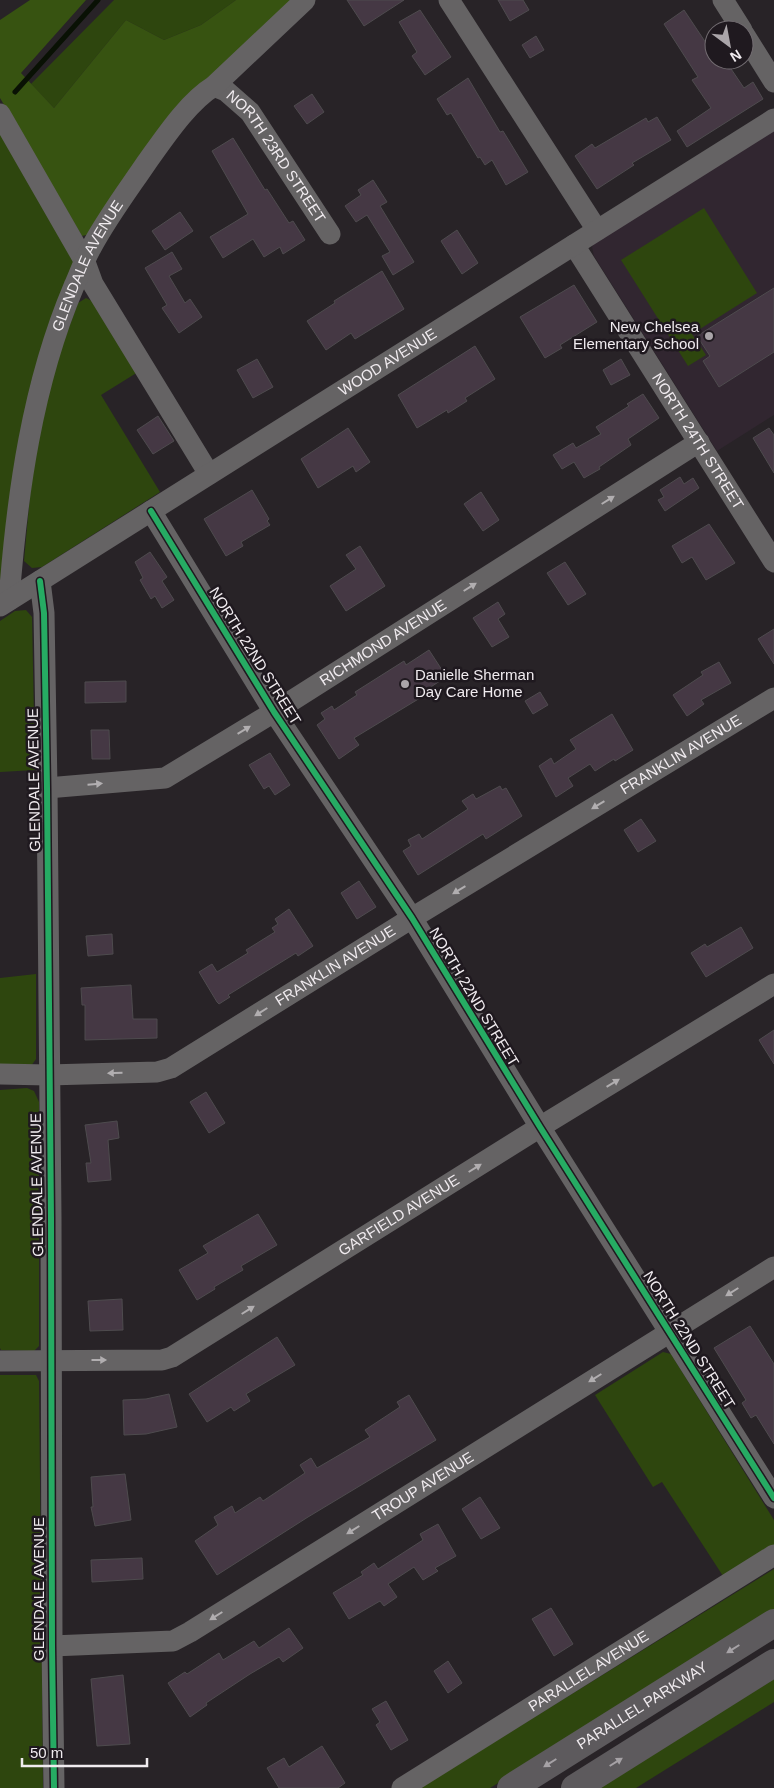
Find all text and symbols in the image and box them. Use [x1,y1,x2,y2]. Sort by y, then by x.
north arrow [704,20,754,70]
text: N [727,47,744,65]
street label: NORTH 23RD STREET [223,87,329,226]
street label: GLENDALE AVENUE [48,197,126,334]
place label: New Chelsea Elementary School [573,318,700,352]
street label: WOOD AVENUE [335,325,439,399]
marker: New Chelsea Elementary School [703,330,715,342]
street label: NORTH 24TH STREET [649,370,747,512]
one-way arrow [601,495,614,505]
one-way arrow [464,582,477,592]
street label: NORTH 22ND STREET [206,584,305,728]
street label: RICHMOND AVENUE [316,596,449,689]
place label: Danielle Sherman Day Care Home [415,666,534,700]
marker: Danielle Sherman Day Care Home [399,678,411,690]
street label: GLENDALE AVENUE [24,708,43,852]
street label: FRANKLIN AVENUE [617,711,744,797]
one-way arrow [238,725,251,734]
one-way arrow [88,780,104,788]
one-way arrow [591,801,604,810]
one-way arrow [452,885,466,894]
street label: FRANKLIN AVENUE [272,922,398,1009]
street label: NORTH 22ND STREET [426,924,523,1069]
one-way arrow [255,1007,268,1017]
one-way arrow [107,1069,123,1077]
one-way arrow [606,1078,619,1087]
street label: GLENDALE AVENUE [27,1113,46,1257]
one-way arrow [468,1164,481,1173]
street label: GARFIELD AVENUE [335,1171,462,1259]
street label: NORTH 22ND STREET [640,1268,739,1412]
one-way arrow [726,1288,739,1297]
one-way arrow [241,1305,254,1314]
one-way arrow [91,1356,107,1364]
one-way arrow [588,1373,601,1383]
street label: TROUP AVENUE [369,1448,476,1524]
street label: GLENDALE AVENUE [30,1517,47,1661]
one-way arrow [347,1525,360,1534]
one-way arrow [209,1612,222,1621]
street label: PARALLEL AVENUE [525,1627,651,1715]
one-way arrow [726,1645,739,1654]
street label: PARALLEL PARKWAY [574,1658,710,1752]
scale bar [22,1736,148,1768]
text: 50 m [30,1744,63,1761]
one-way arrow [610,1757,623,1767]
one-way arrow [544,1759,557,1768]

